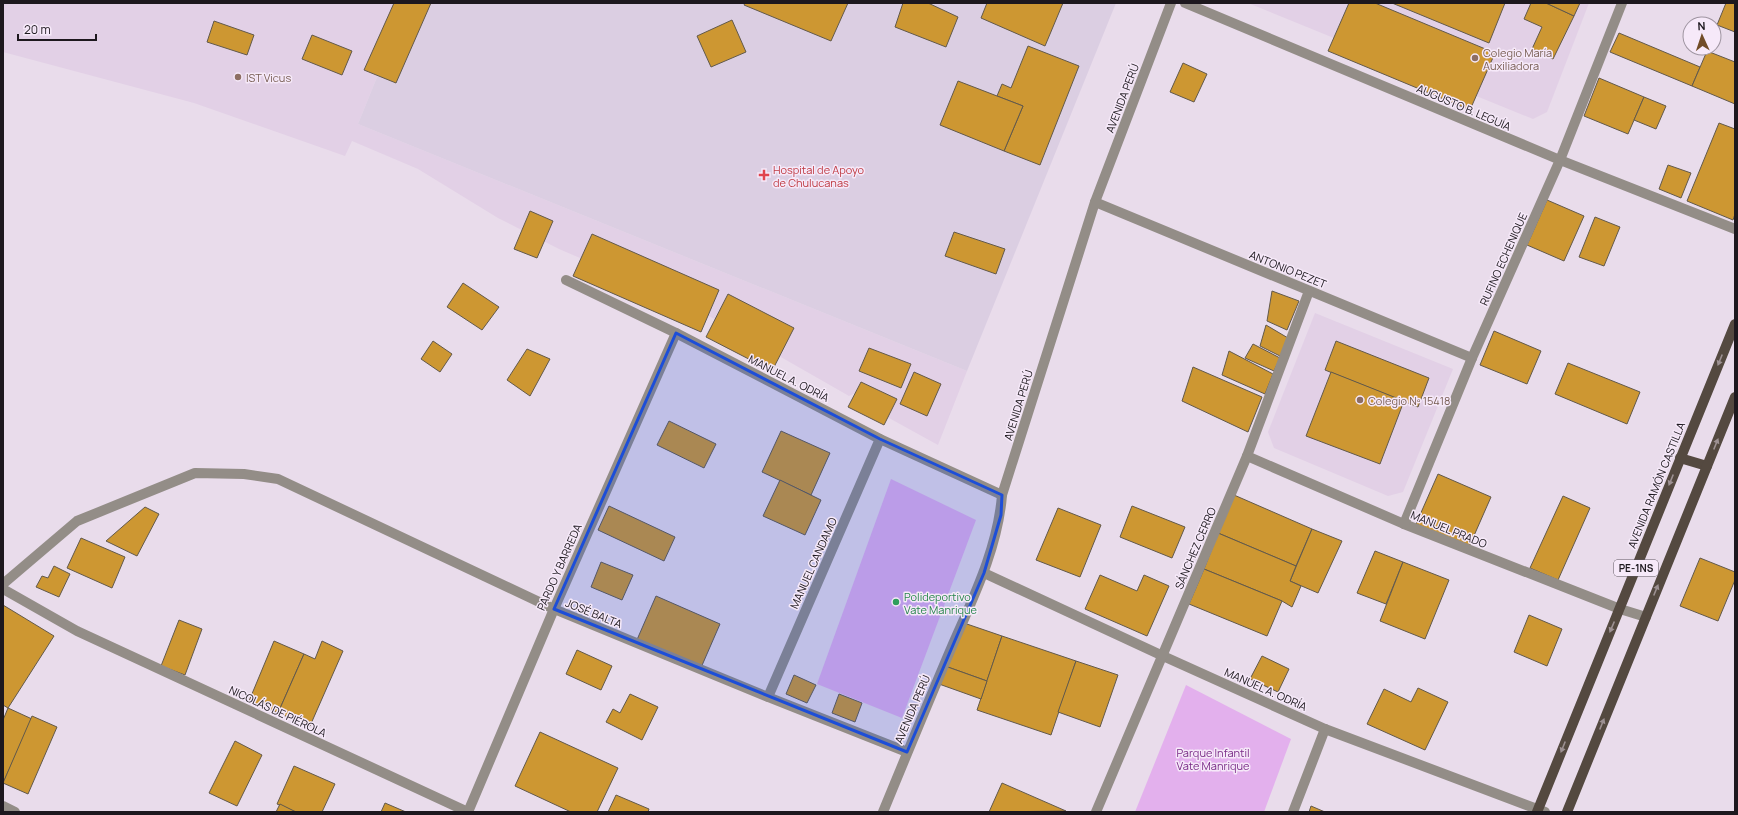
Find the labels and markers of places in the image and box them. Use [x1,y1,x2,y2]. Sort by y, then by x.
place label: Colegio María Auxiliadora [1483,45,1552,73]
marker: Colegio María Auxiliadora [1470,53,1480,63]
place label: IST Vicus [246,70,291,85]
marker: IST Vicus [233,72,243,82]
place label: Hospital de Apoyo de Chulucanas [773,162,865,190]
marker: Hospital de Apoyo de Chulucanas [758,169,770,181]
place label: Colegio Nº 15418 [1368,393,1451,408]
marker: Colegio Nº 15418 [1355,395,1365,405]
place label: Polideportivo Vate Manrique [904,589,978,617]
marker: Polideportivo Vate Manrique [891,597,901,607]

